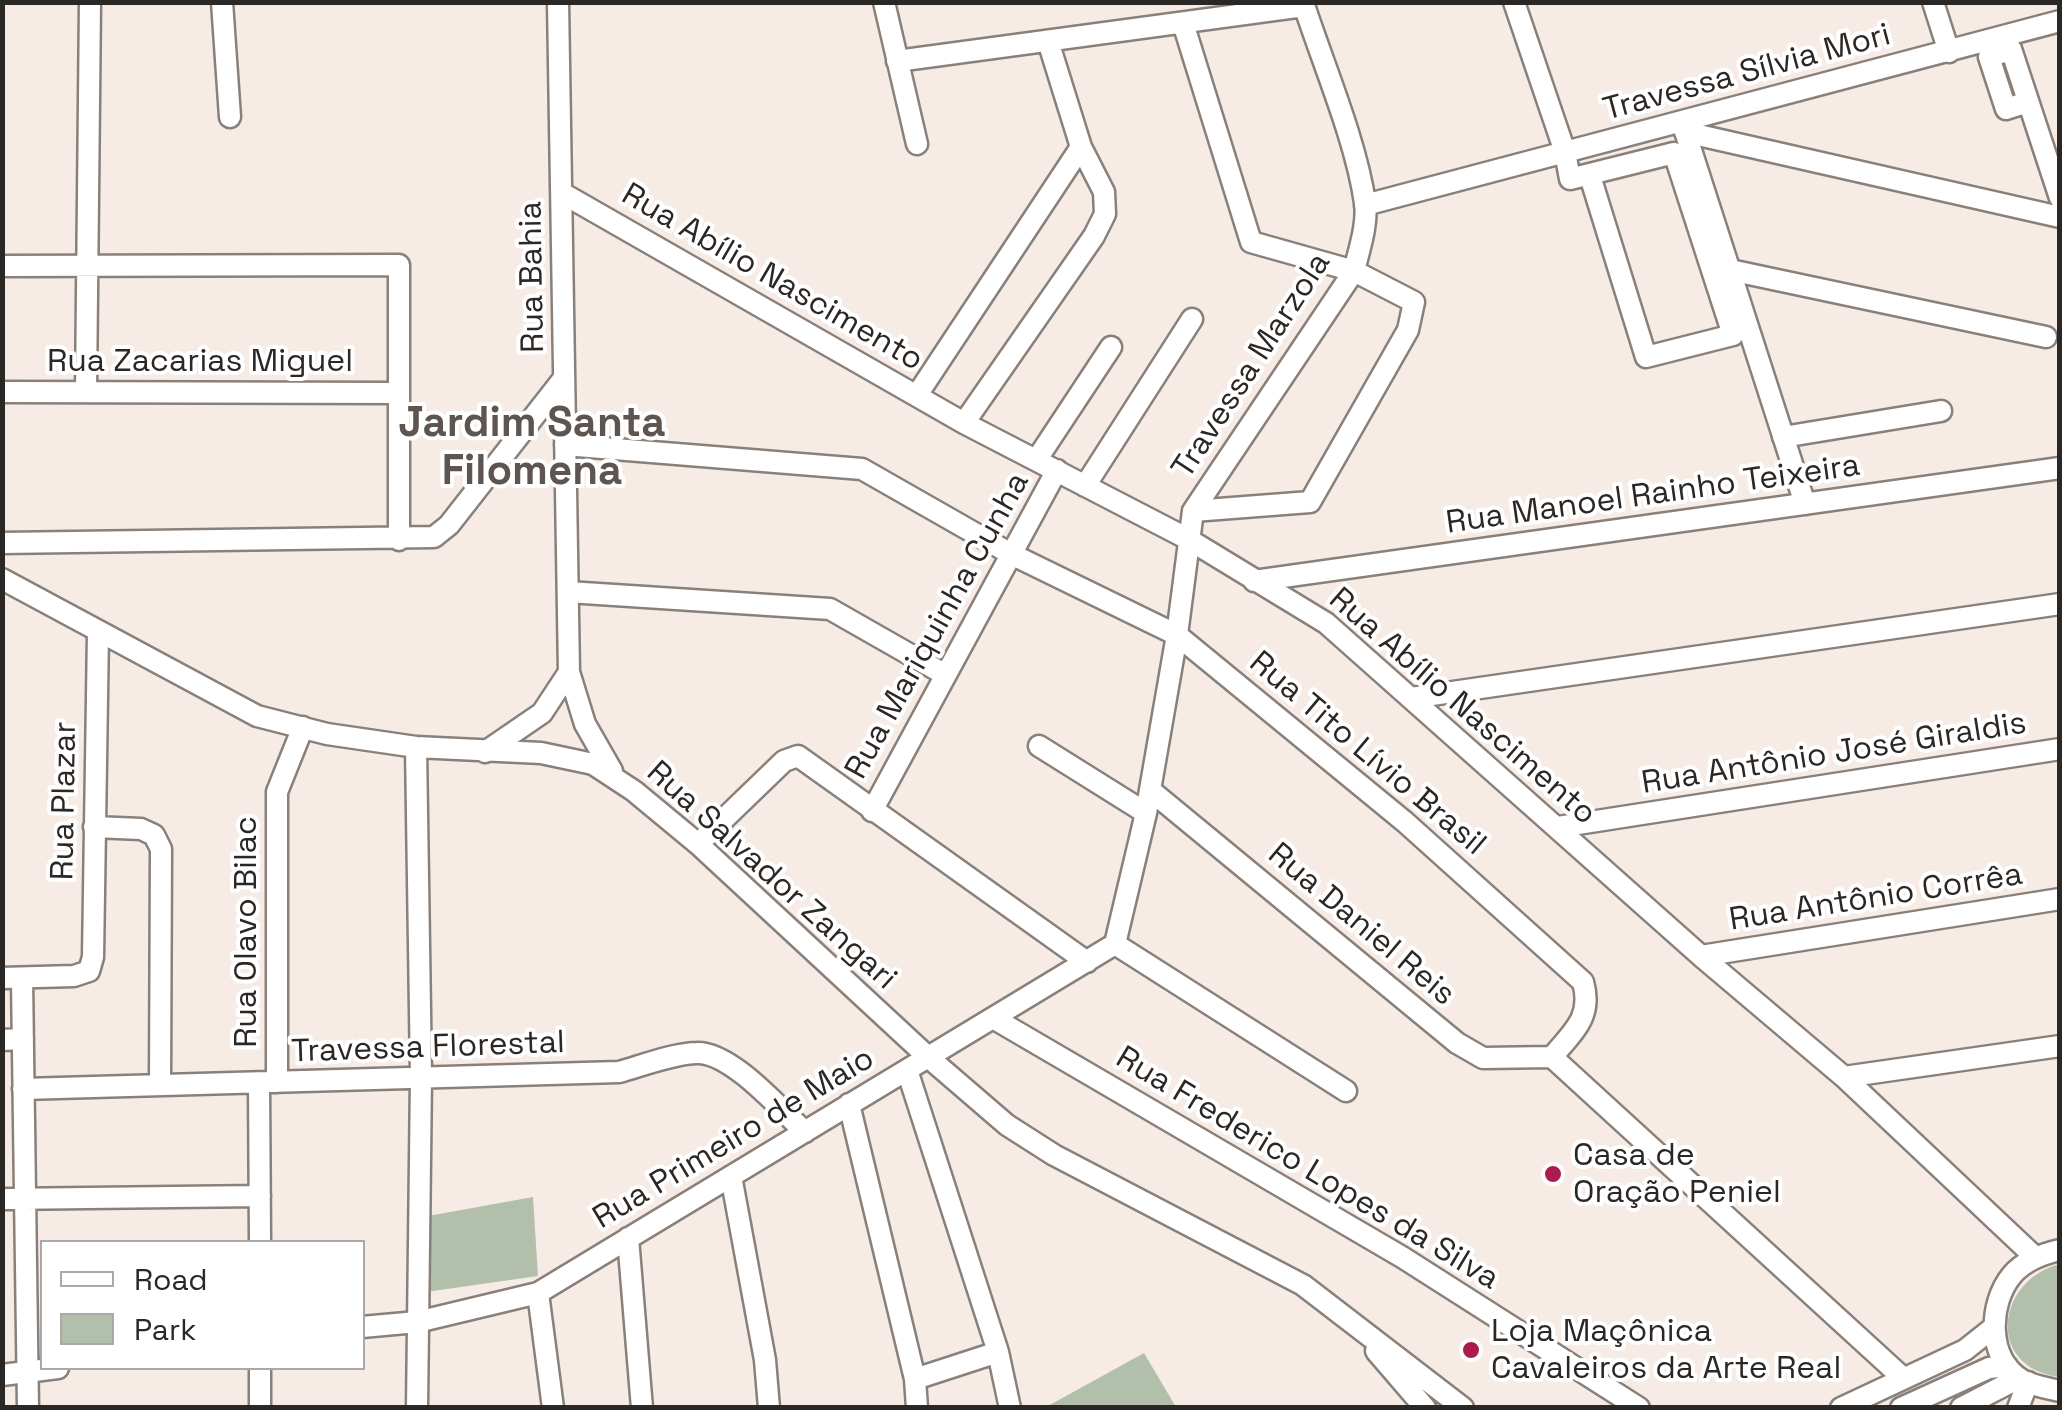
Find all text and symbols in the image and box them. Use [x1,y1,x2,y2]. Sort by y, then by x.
street label: Travessa Sílvia Mori [1599,16,1895,130]
street label: Rua Abílio Nascimento [614,176,930,380]
street label: Rua Bahia [512,201,554,353]
street label: Travessa Marzola [1165,246,1339,486]
street label: Rua Zacarias Miguel [47,343,353,381]
district label: Jardim Santa Filomena [398,400,666,498]
street label: Rua Manoel Rainho Teixeira [1444,447,1862,543]
street label: Rua Mariquinha Cunha [838,466,1038,786]
street label: Rua Abílio Nascimento [1320,580,1604,834]
street label: Rua Tito Lívio Brasil [1241,644,1493,864]
street label: Rua Antônio José Giraldis [1639,705,2029,803]
street label: Rua Plazar [44,721,86,881]
street label: Rua Salvador Zangari [638,754,904,998]
street label: Rua Olavo Bilac [228,816,266,1048]
street label: Rua Daniel Reis [1260,836,1462,1014]
street label: Rua Antônio Corrêa [1727,856,2025,940]
street label: Travessa Florestal [290,1024,566,1072]
street label: Rua Frederico Lopes da Silva [1108,1039,1506,1299]
street label: Rua Primeiro de Maio [587,1040,881,1238]
place label: Casa de Oração Peniel [1573,1137,1781,1212]
marker: Casa de Oração Peniel [1542,1163,1564,1185]
legend [40,1240,365,1370]
text: Road [134,1260,208,1299]
text: Park [134,1310,196,1349]
place label: Loja Maçônica Cavaleiros da Arte Real [1491,1313,1841,1388]
marker: Loja Maçônica Cavaleiros da Arte Real [1460,1339,1482,1361]

